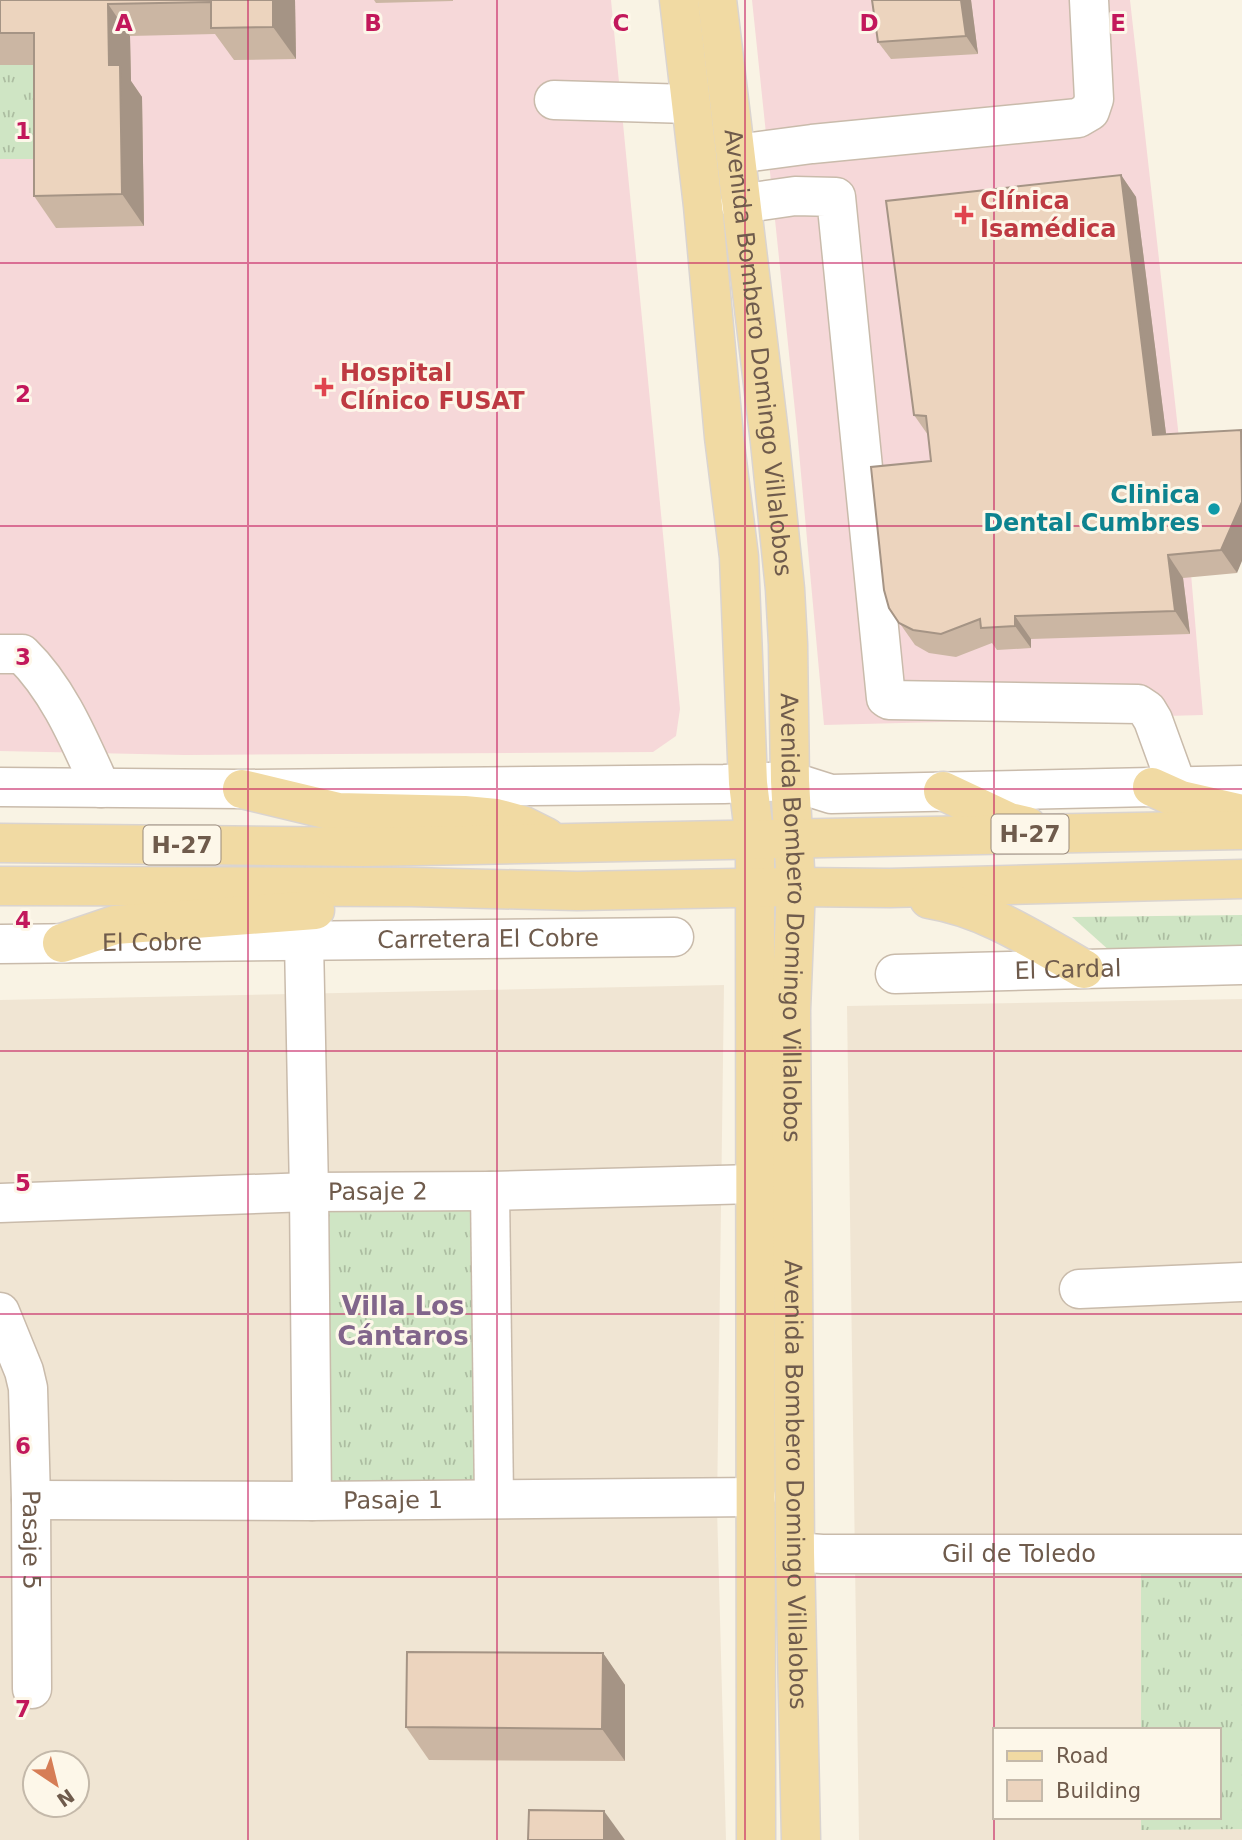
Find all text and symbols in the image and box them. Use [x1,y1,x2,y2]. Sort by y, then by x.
text: A [115,10,133,36]
text: B [364,10,382,36]
text: C [613,10,629,36]
text: D [859,10,879,36]
text: E [1110,10,1126,36]
text: 1 [15,118,31,144]
street label: Avenida Bombero Domingo Villalobos [719,127,798,578]
place label: Clínica Isamédica [980,187,1117,243]
marker: Clínica Isamédica [954,205,974,225]
place label: Hospital Clínico FUSAT [340,359,525,415]
marker: Hospital Clínico FUSAT [314,377,334,397]
text: 2 [15,381,31,407]
place label: Clinica Dental Cumbres [983,481,1200,537]
marker: Clinica Dental Cumbres [1206,501,1222,517]
text: 3 [15,644,31,670]
street label: Avenida Bombero Domingo Villalobos [775,693,810,1143]
road number: H-27 [992,814,1068,854]
road number: H-27 [144,825,220,864]
text: 4 [15,907,31,933]
street label: Carretera El Cobre [377,924,599,954]
street label: El Cobre [102,928,202,957]
street label: El Cardal [1014,954,1122,985]
text: 5 [15,1170,31,1196]
street label: Pasaje 2 [328,1177,428,1206]
street label: Avenida Bombero Domingo Villalobos [779,1260,812,1710]
district label: Villa Los Cántaros [337,1291,469,1351]
text: 6 [15,1433,31,1459]
street label: Pasaje 1 [343,1486,443,1515]
street label: Pasaje 5 [17,1490,45,1590]
street label: Gil de Toledo [942,1540,1096,1568]
text: 7 [15,1696,31,1722]
legend [993,1728,1221,1819]
text: Road [1056,1744,1109,1768]
north arrow [21,1749,91,1819]
text: Building [1056,1779,1141,1803]
text: N [53,1784,79,1811]

